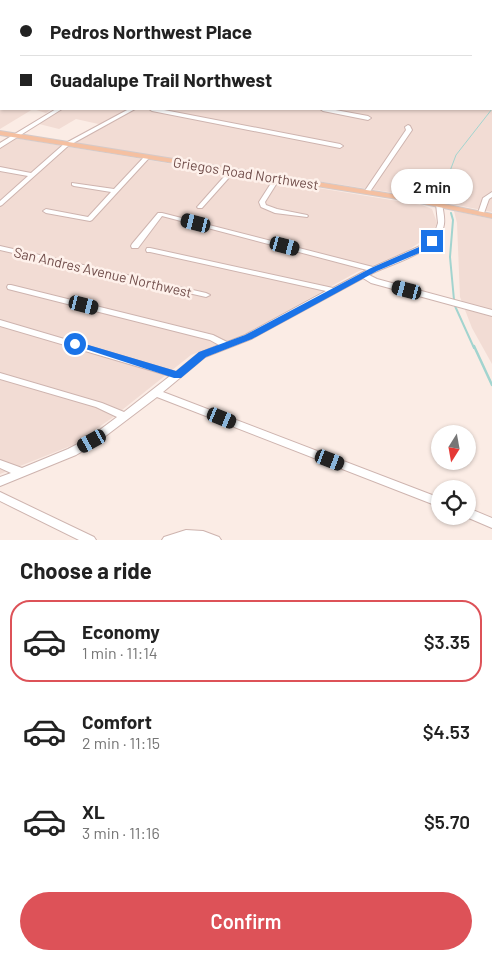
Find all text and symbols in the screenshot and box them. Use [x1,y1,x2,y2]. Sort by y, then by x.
text: Pedros Northwest Place [50,20,252,43]
text: Guadalupe Trail Northwest [50,68,272,91]
street label: Griegos Road Northwest [172,153,320,193]
callout: 2 min [391,168,473,204]
text: 2 min [413,177,451,196]
car [179,212,212,234]
route end [421,230,443,252]
car [268,235,301,257]
street label: San Andres Avenue Northwest [12,243,194,301]
car [390,279,423,301]
car [67,294,100,316]
route start [64,333,86,355]
car [205,405,238,431]
north arrow [431,425,476,470]
map controls [431,425,476,525]
car [75,427,108,455]
car [313,448,346,472]
button: locate [431,480,476,525]
text: Choose a ride [20,557,152,583]
icon: car [22,619,67,664]
text: Economy [82,620,160,643]
text: $3.35 [424,630,470,653]
text: 1 min · 11:14 [82,643,158,662]
icon: car [22,709,67,754]
text: Comfort [82,710,152,733]
text: $4.53 [423,720,470,743]
text: 2 min · 11:15 [82,733,160,752]
icon: car [22,799,67,844]
text: XL [82,800,105,823]
text: $5.70 [424,810,470,833]
text: 3 min · 11:16 [82,823,160,842]
button: Confirm [20,892,472,950]

